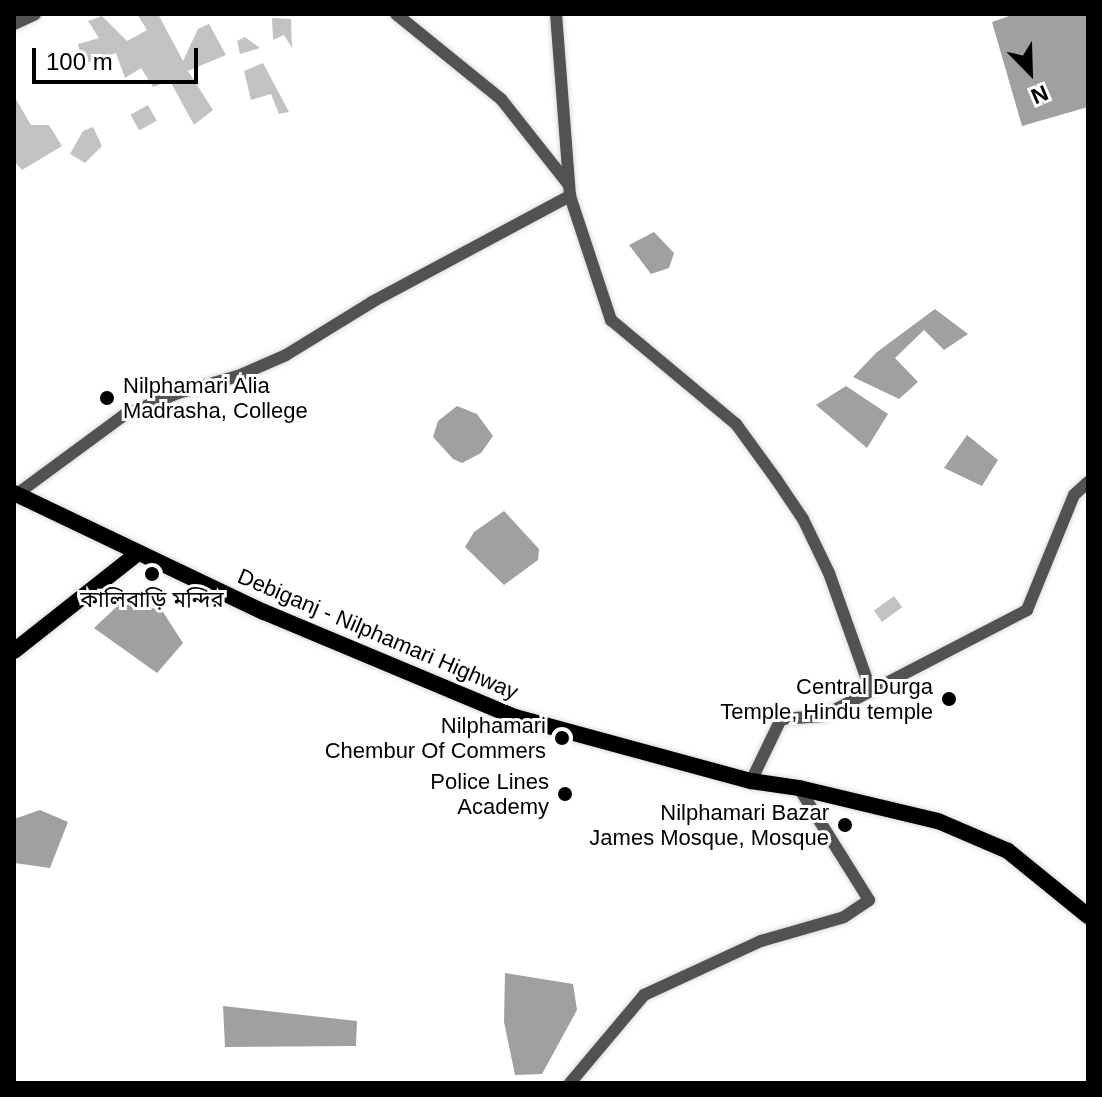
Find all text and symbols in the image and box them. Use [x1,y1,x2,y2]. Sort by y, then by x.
scale bar [36,32,202,82]
north arrow [990,32,1070,112]
text: 100 m [46,48,113,75]
text: N [1027,80,1052,109]
place label: Nilphamari Alia Madrasha, College [123,372,308,424]
marker: Nilphamari Alia Madrasha, College [98,389,116,407]
street label: Debiganj - Nilphamari Highway [234,563,522,705]
marker: কালিবাড়ি মন্দির [143,565,161,583]
place label: কালিবাড়ি মন্দির [80,587,224,613]
place label: Central Durga Temple, Hindu temple [720,673,933,724]
marker: Central Durga Temple, Hindu temple [940,690,958,708]
place label: Nilphamari Chembur Of Commers [325,712,546,764]
marker: Nilphamari Chembur Of Commers [553,729,571,747]
place label: Police Lines Academy [430,768,549,820]
marker: Police Lines Academy [556,785,574,803]
place label: Nilphamari Bazar James Mosque, Mosque [589,799,829,850]
marker: Nilphamari Bazar James Mosque, Mosque [836,816,854,834]

